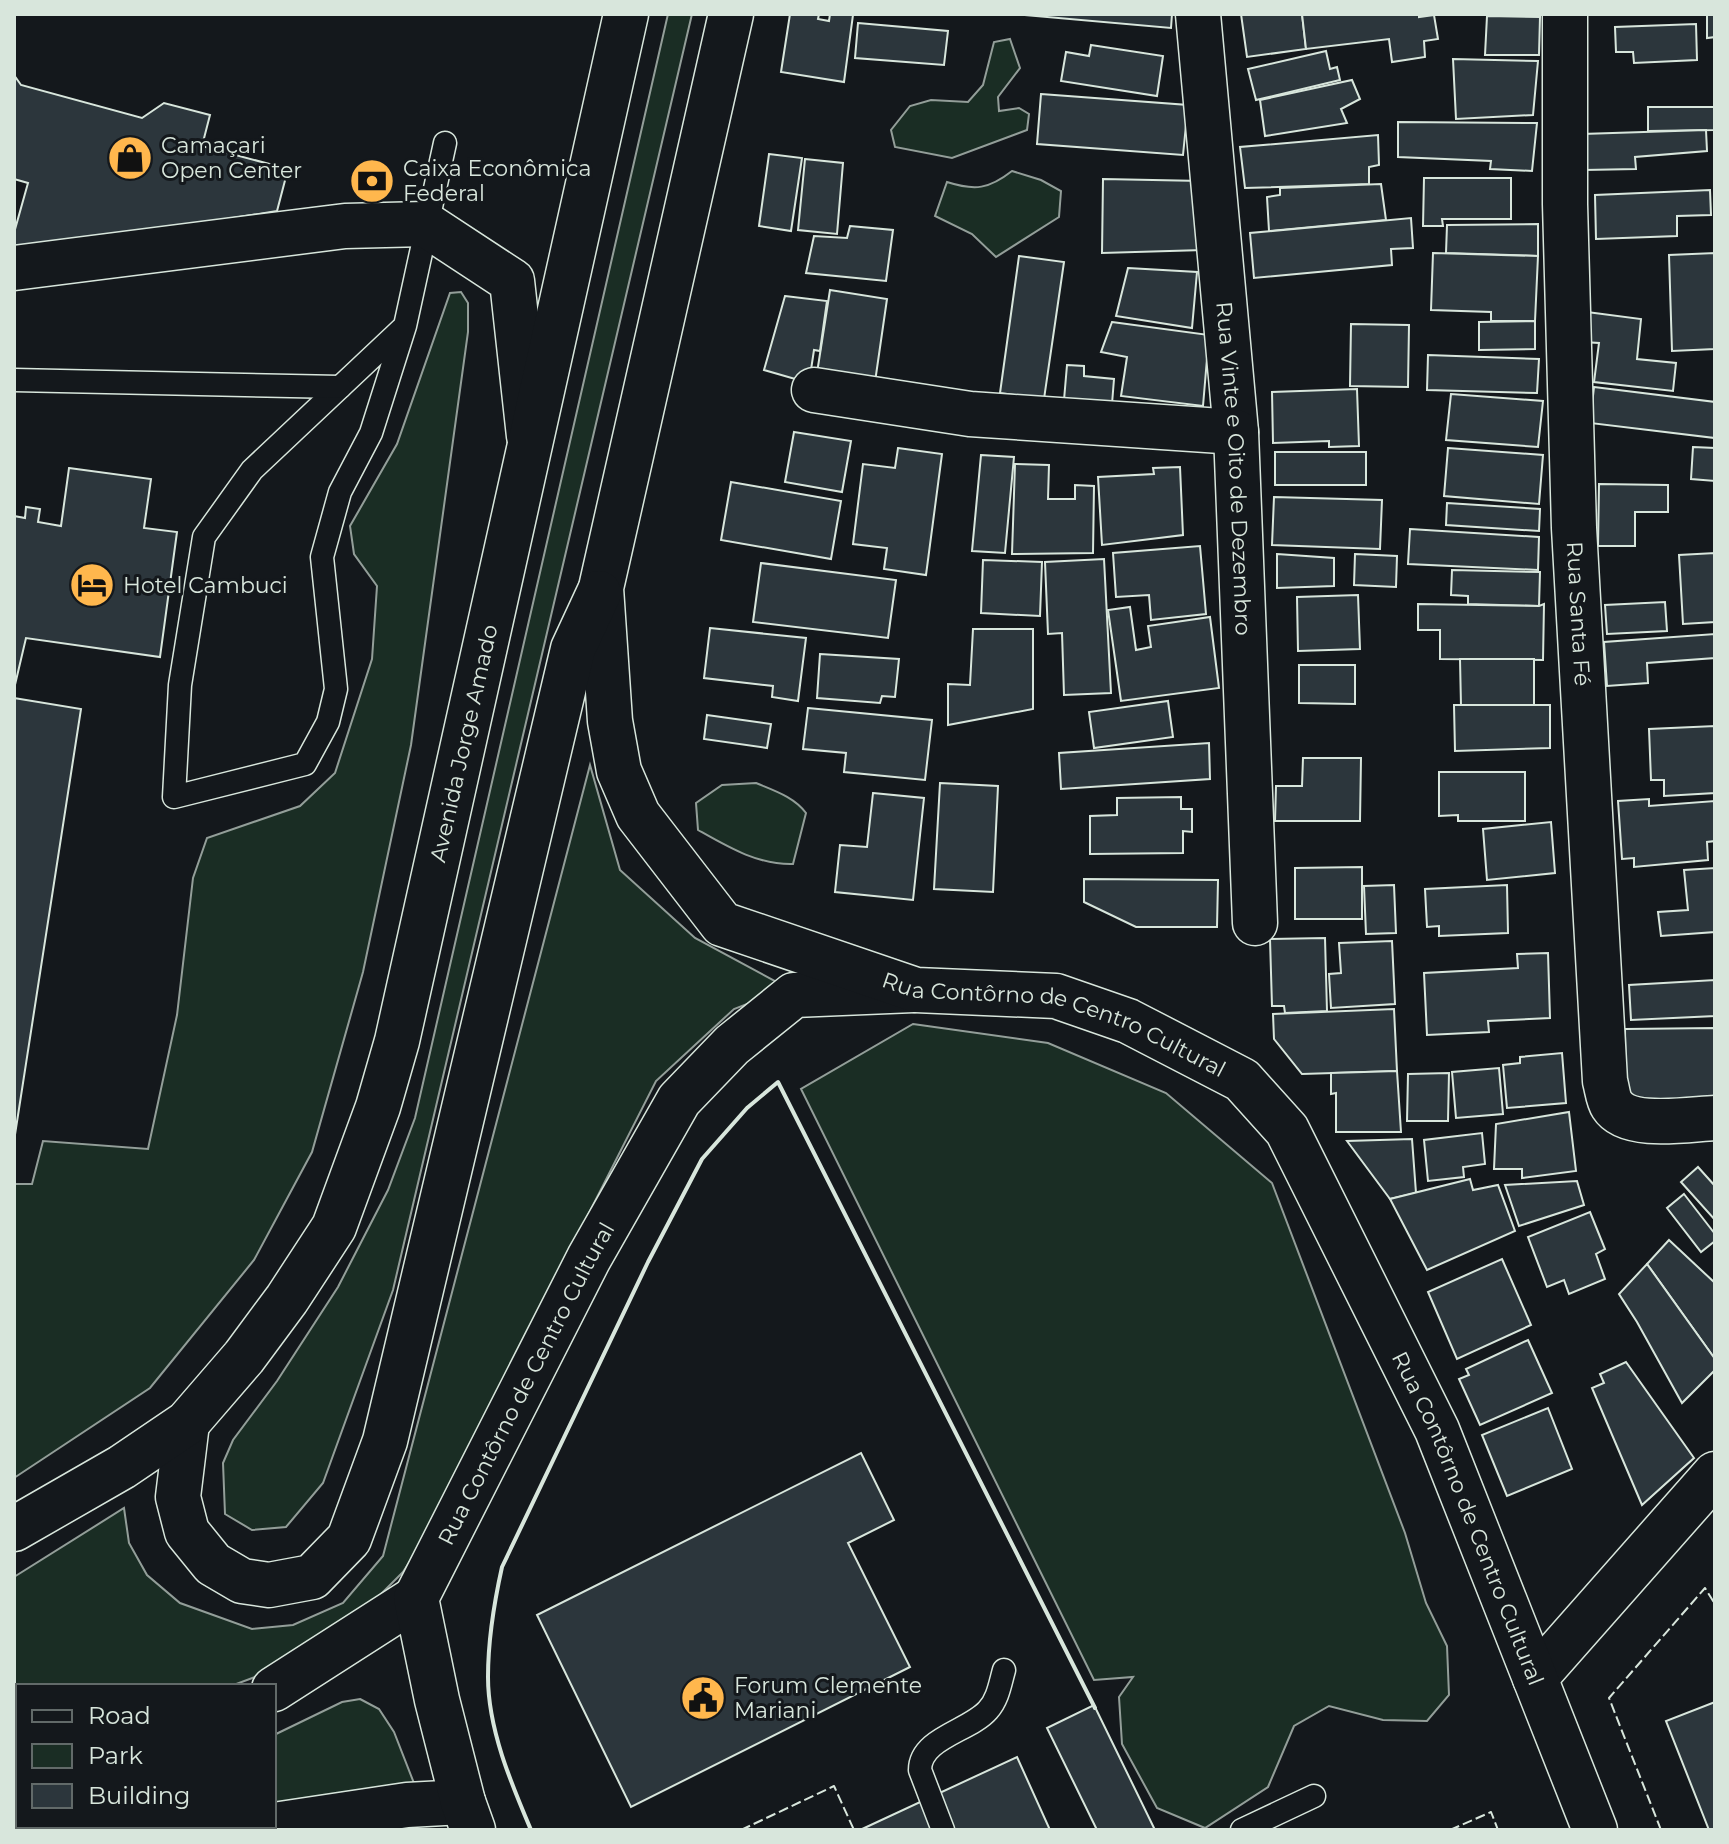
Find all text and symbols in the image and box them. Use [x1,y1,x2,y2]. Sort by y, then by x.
place label: Camaçari Open Center [161,132,302,184]
shop icon: Camaçari Open Center [106,134,154,182]
place label: Caixa Econômica Federal [403,155,591,207]
bank icon: Caixa Econômica Federal [348,157,396,205]
street label: Rua Vinte e Oito de Dezembro [1211,300,1257,636]
street label: Rua Santa Fé [1561,541,1596,687]
hotel icon: Hotel Cambuci [68,561,116,609]
place label: Hotel Cambuci [123,572,288,599]
street label: Avenida Jorge Amado [424,622,503,865]
street label: Rua Contôrno de Centro Cultural [879,966,1230,1083]
street label: Rua Contôrno de Centro Cultural [432,1217,620,1550]
street label: Rua Contôrno de Centro Cultural [1386,1347,1550,1689]
place label: Forum Clemente Mariani [734,1672,922,1724]
public building icon: Forum Clemente Mariani [679,1674,727,1722]
legend [16,1684,276,1828]
text: Road [88,1701,151,1730]
text: Park [88,1741,143,1770]
text: Building [88,1781,191,1810]

